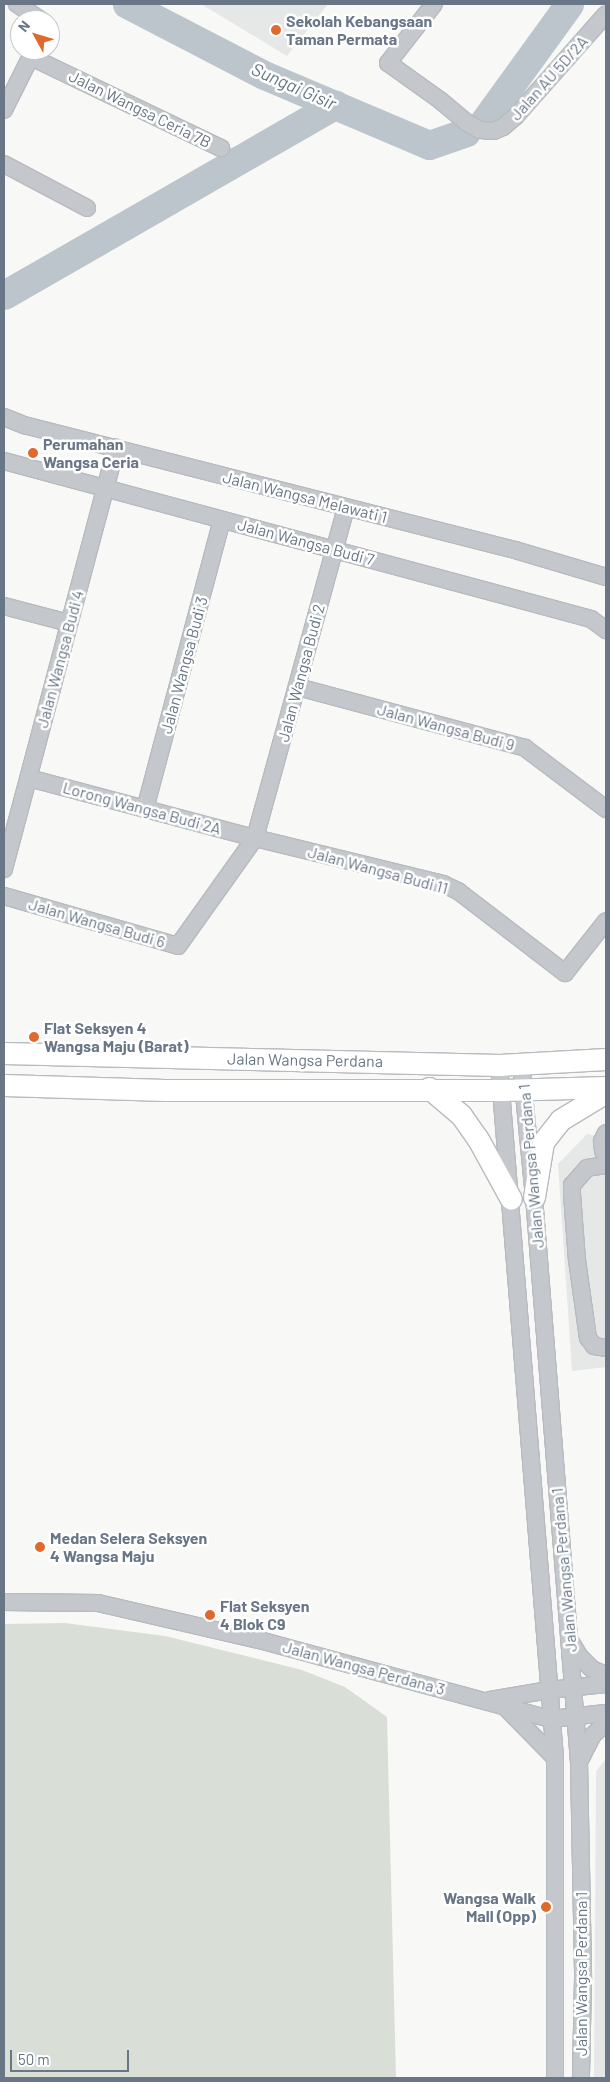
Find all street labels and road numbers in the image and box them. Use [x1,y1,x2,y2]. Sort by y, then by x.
street label: Jalan AU 5D/2A [506,32,592,124]
street label: Jalan Wangsa Ceria 7B [66,66,214,152]
street label: Jalan Wangsa Melawati 1 [221,467,389,527]
street label: Jalan Wangsa Budi 7 [236,515,376,569]
street label: Jalan Wangsa Budi 4 [32,588,88,730]
street label: Jalan Wangsa Budi 3 [156,594,212,736]
street label: Jalan Wangsa Budi 2 [273,602,329,744]
street label: Jalan Wangsa Budi 9 [375,699,517,755]
street label: Lorong Wangsa Budi 2A [61,778,223,838]
street label: Jalan Wangsa Budi 11 [306,842,450,898]
street label: Jalan Wangsa Budi 6 [26,894,168,952]
street label: Jalan Wangsa Perdana [227,1049,383,1071]
street label: Jalan Wangsa Perdana 1 [514,1083,548,1249]
street label: Jalan Wangsa Perdana 1 [547,1487,581,1653]
street label: Jalan Wangsa Perdana 3 [281,1637,447,1699]
street label: Jalan Wangsa Perdana 1 [571,1892,591,2056]

